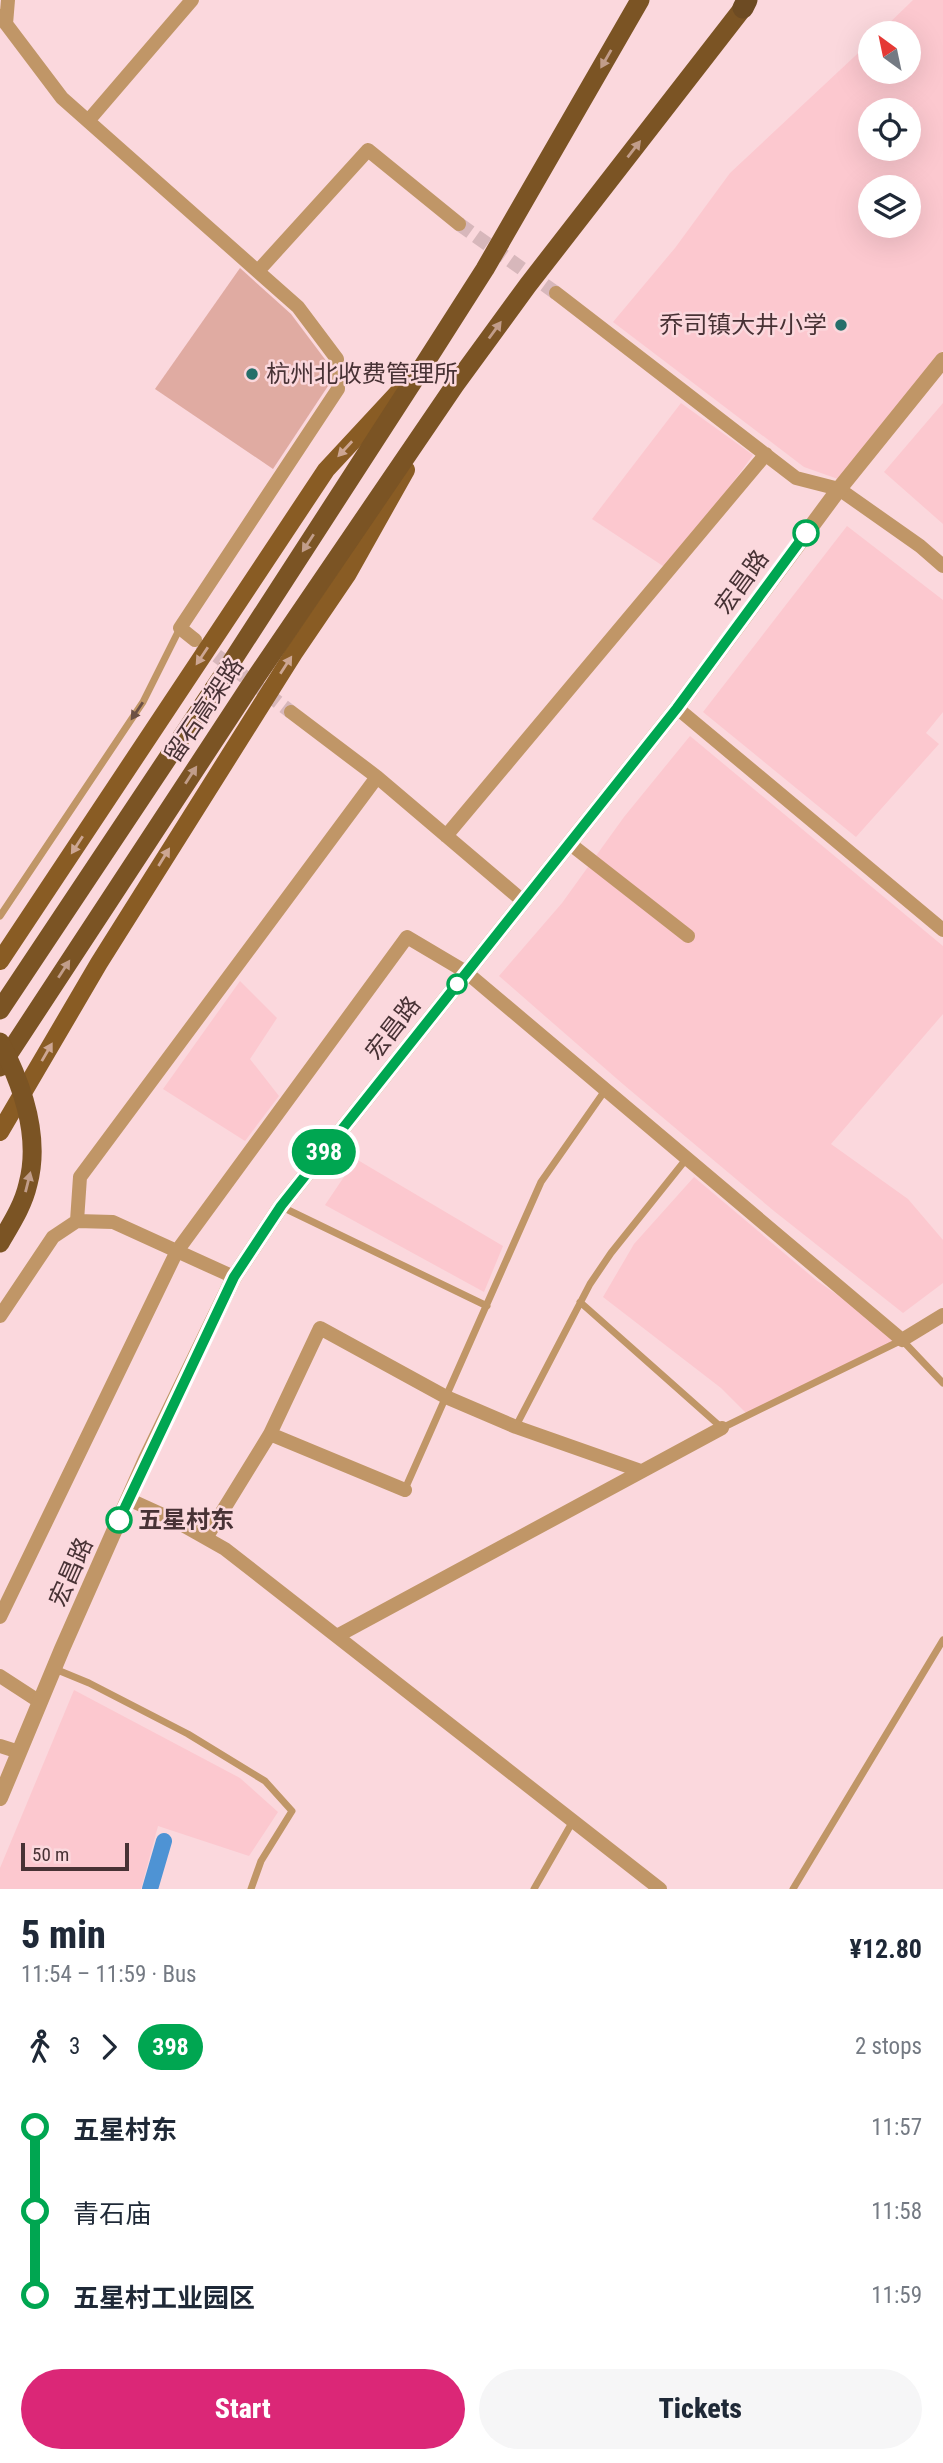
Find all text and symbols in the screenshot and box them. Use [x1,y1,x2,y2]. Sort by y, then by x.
north arrow [858,21,920,84]
map controls [858,21,921,238]
one-way arrow [600,49,612,69]
button: locate [858,98,921,161]
one-way arrow [626,140,640,158]
button: layers [858,175,921,238]
place label: 乔司镇大井小学 [659,311,827,339]
marker: 乔司镇大井小学 [833,317,849,333]
one-way arrow [488,321,503,339]
place label: 杭州北收费管理所 [266,360,458,388]
marker: 杭州北收费管理所 [244,366,260,382]
one-way arrow [338,440,354,457]
unlabelled marker [793,520,819,546]
one-way arrow [302,534,315,553]
street label: 宏昌路 [710,545,774,619]
one-way arrow [196,646,209,665]
street label: 留石高架路 [159,652,249,768]
one-way arrow [280,656,293,675]
one-way arrow [131,701,144,720]
one-way arrow [184,766,197,785]
one-way arrow [70,835,83,855]
one-way arrow [158,848,171,867]
one-way arrow [57,959,70,979]
unlabelled marker [447,974,467,994]
street label: 宏昌路 [360,991,426,1065]
one-way arrow [41,1043,53,1062]
line badge: 398 [284,1129,364,1175]
text: 398 [306,1138,342,1166]
one-way arrow [23,1170,34,1192]
place label: 五星村东 [138,1506,234,1534]
marker: 五星村东 [106,1507,132,1533]
street label: 宏昌路 [44,1533,98,1611]
scale bar [21,1840,130,1872]
text: 50 m [32,1843,69,1866]
text: 5 min [21,1913,106,1957]
text: ¥12.80 [850,1934,922,1964]
text: 11:54 – 11:59 · Bus [21,1961,197,1988]
icon: walk [21,2028,59,2066]
icon: forward [90,2028,128,2066]
text: 3 [69,2033,80,2060]
text: 398 [152,2033,189,2061]
text: 2 stops [855,2033,922,2060]
text: 11:57 [871,2114,922,2141]
text: 五星村东 [73,2115,177,2145]
text: 11:58 [871,2198,922,2225]
text: 青石庙 [73,2199,151,2229]
text: 11:59 [871,2282,922,2309]
text: 五星村工业园区 [73,2283,255,2313]
button: Start [21,2369,465,2449]
button: Tickets [479,2369,922,2449]

